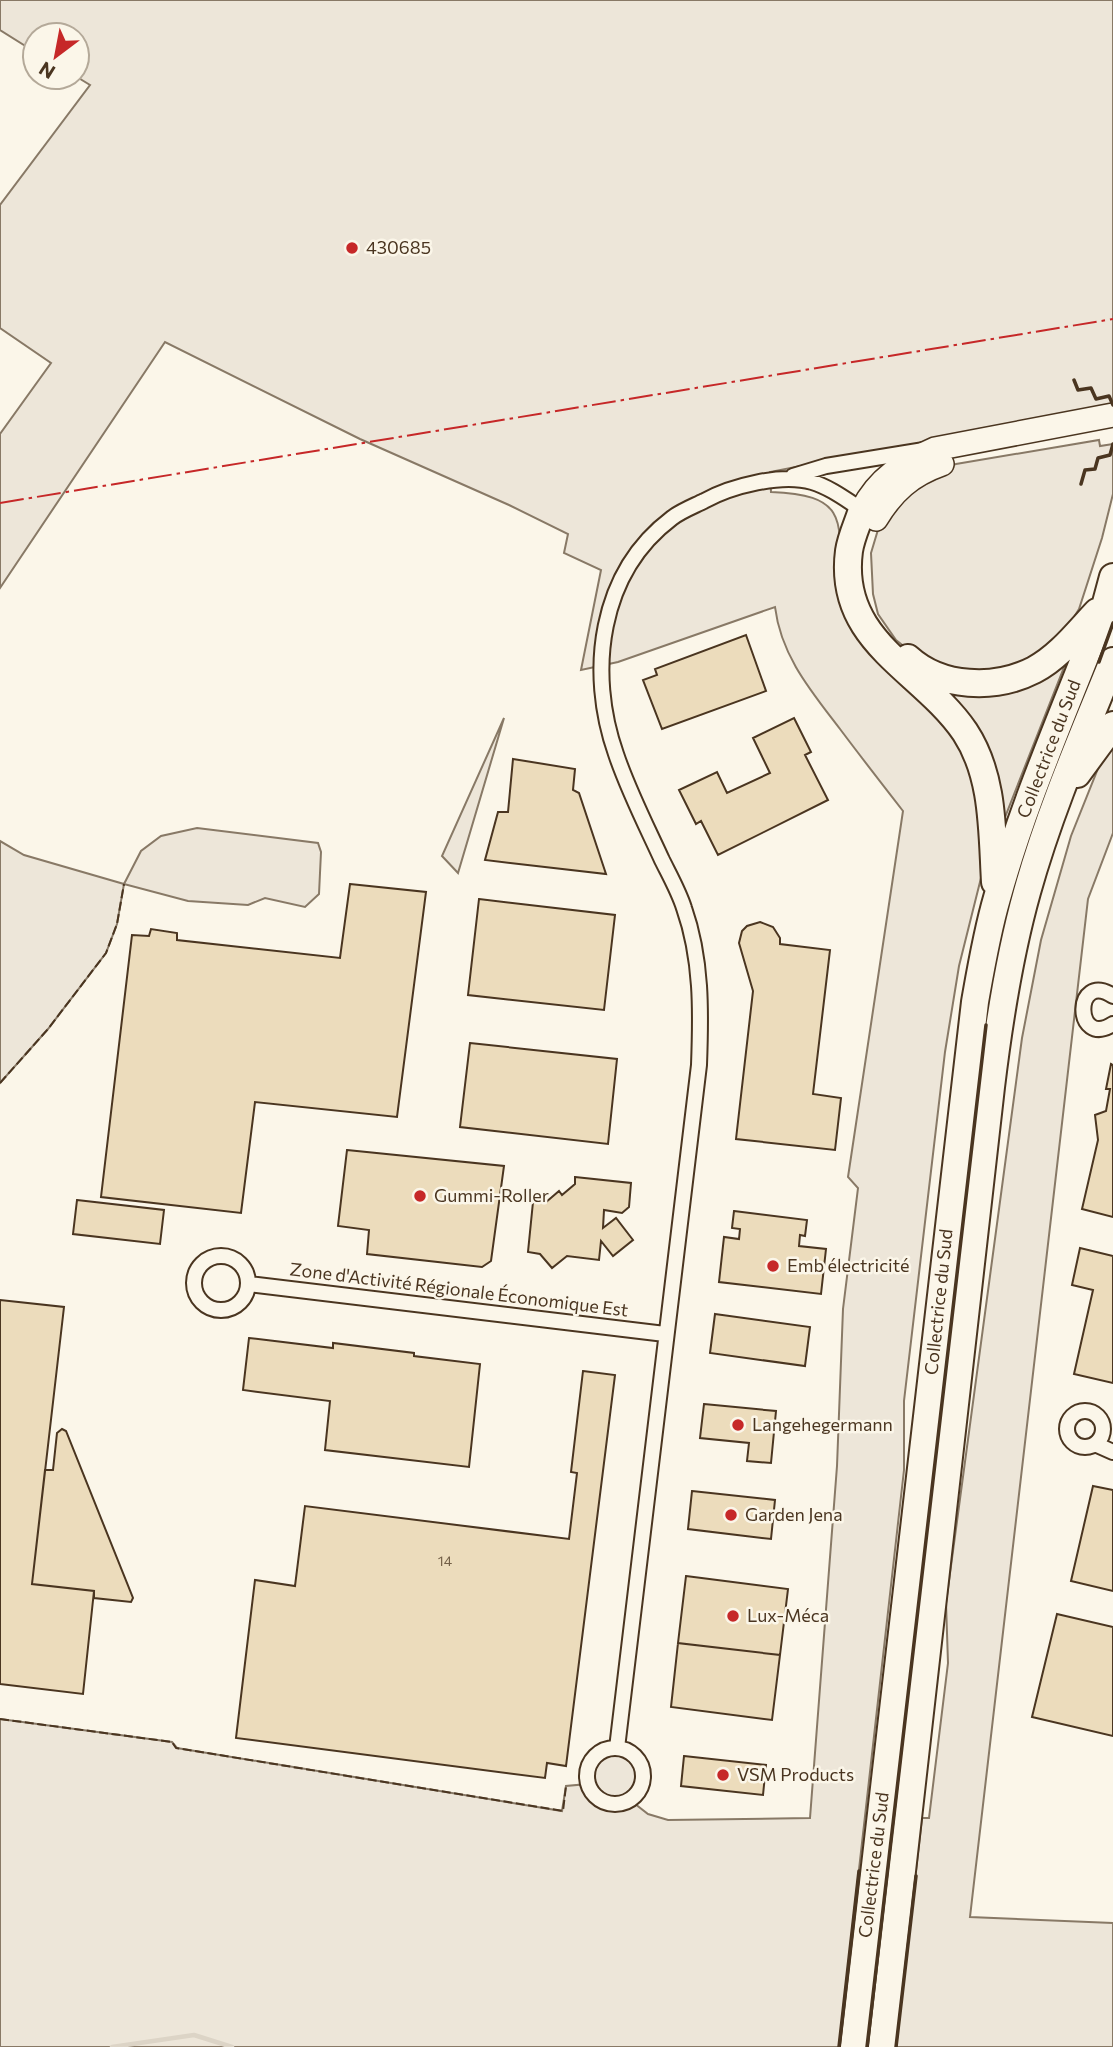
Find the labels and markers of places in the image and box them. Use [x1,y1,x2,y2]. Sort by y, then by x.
place label: 430685 [366,236,431,258]
marker: 430685 [344,240,360,256]
place label: Gummi-Roller [434,1184,549,1206]
marker: Gummi-Roller [412,1188,428,1204]
place label: Emb électricité [787,1254,909,1276]
marker: Emb électricité [765,1258,781,1274]
place label: Langehegermann [752,1413,893,1435]
marker: Langehegermann [730,1417,746,1433]
place label: Garden Jena [745,1503,843,1525]
marker: Garden Jena [723,1507,739,1523]
place label: Lux-Méca [747,1604,829,1626]
marker: Lux-Méca [725,1608,741,1624]
place label: VSM Products [737,1763,854,1785]
marker: VSM Products [715,1767,731,1783]

